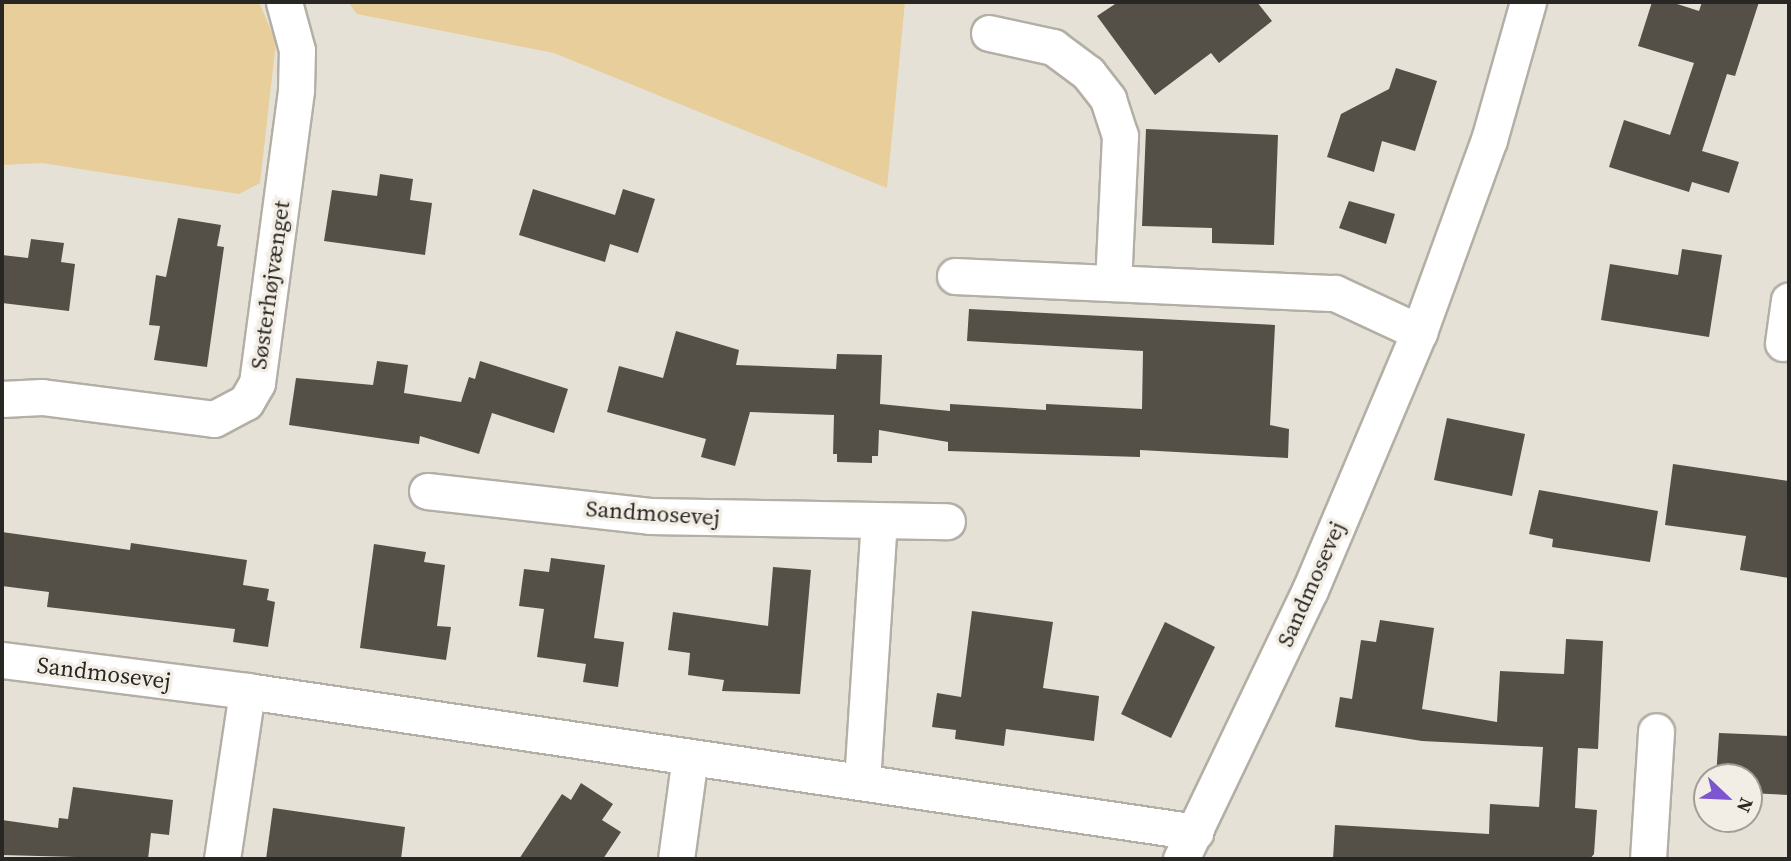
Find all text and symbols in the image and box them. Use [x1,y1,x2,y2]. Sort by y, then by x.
street label: Søsterhøjvænget [245,199,295,371]
street label: Sandmosevej [585,495,721,531]
street label: Sandmosevej [1271,517,1351,651]
street label: Sandmosevej [36,651,172,695]
north arrow [1693,763,1763,833]
text: N [1731,794,1760,817]

